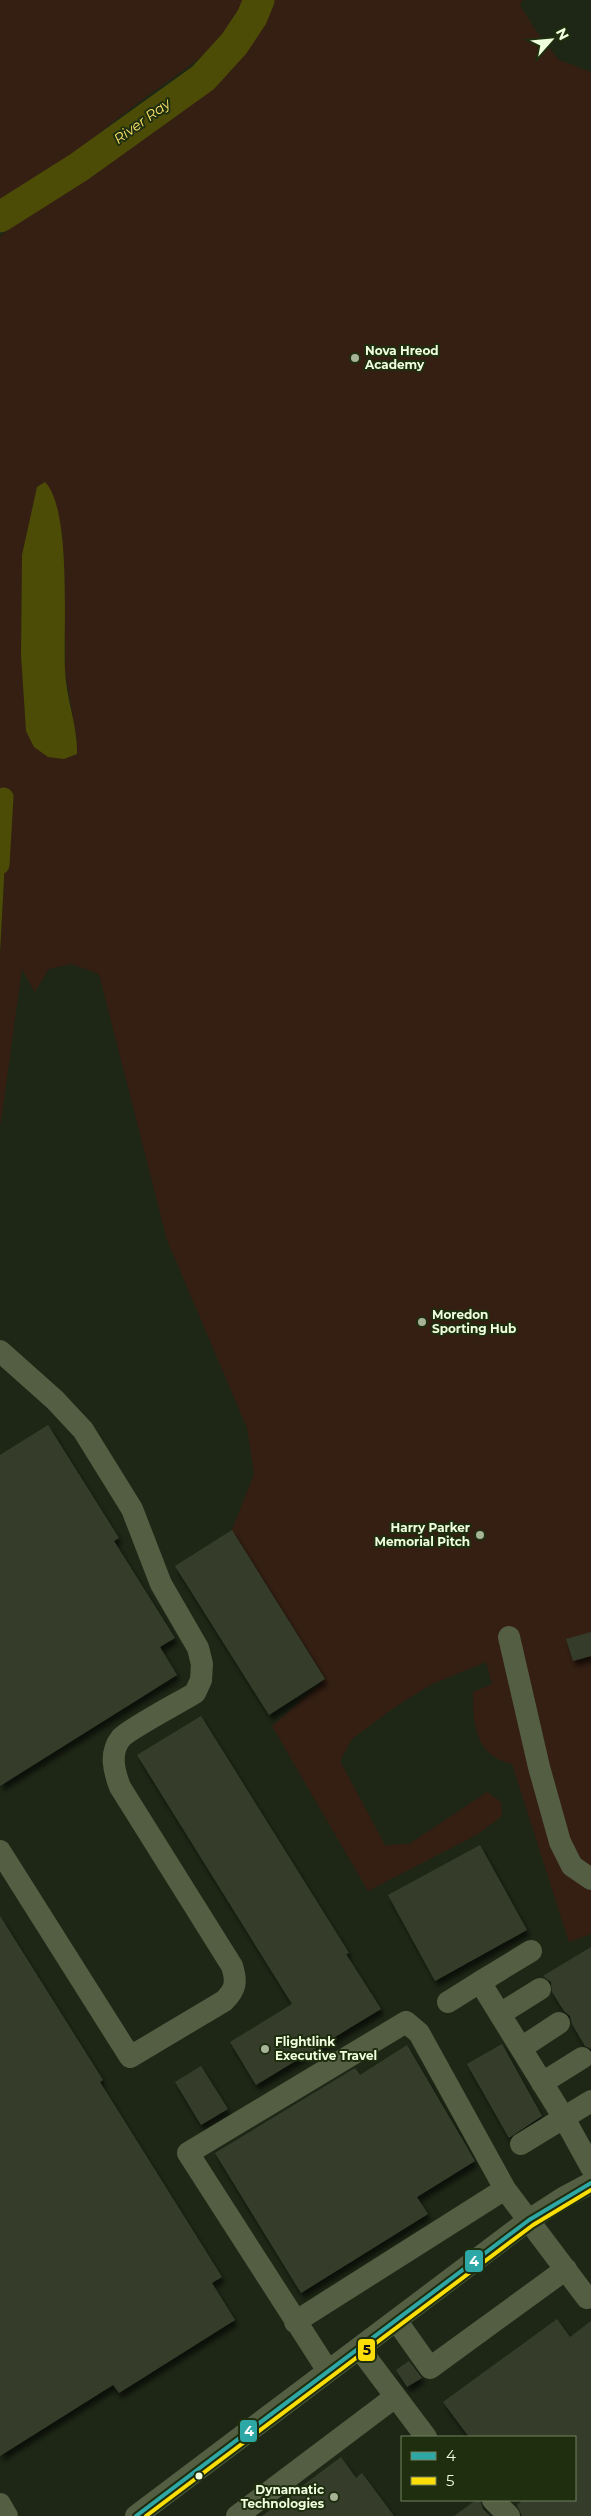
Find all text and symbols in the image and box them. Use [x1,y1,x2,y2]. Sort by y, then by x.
north arrow [526,15,576,65]
text: N [552,25,573,43]
water label: River Ray [110,93,175,148]
place label: Nova Hreod Academy [364,343,439,372]
marker: Nova Hreod Academy [349,352,361,364]
place label: Moredon Sporting Hub [432,1307,516,1336]
marker: Moredon Sporting Hub [416,1316,428,1328]
place label: Harry Parker Memorial Pitch [375,1520,470,1549]
marker: Harry Parker Memorial Pitch [474,1529,486,1541]
place label: Flightlink Executive Travel [275,2034,377,2063]
marker: Flightlink Executive Travel [259,2043,271,2055]
line badge: 4 [464,2249,484,2273]
text: 4 [469,2252,479,2270]
line badge: 5 [357,2338,376,2362]
text: 5 [363,2341,371,2359]
line badge: 4 [239,2419,258,2443]
text: 4 [244,2422,254,2440]
legend [401,2436,576,2501]
text: 4 [446,2446,456,2465]
unlabelled marker [194,2471,204,2481]
text: 5 [446,2471,455,2490]
place label: Dynamatic Technologies [241,2482,325,2511]
marker: Dynamatic Technologies [328,2491,340,2503]

